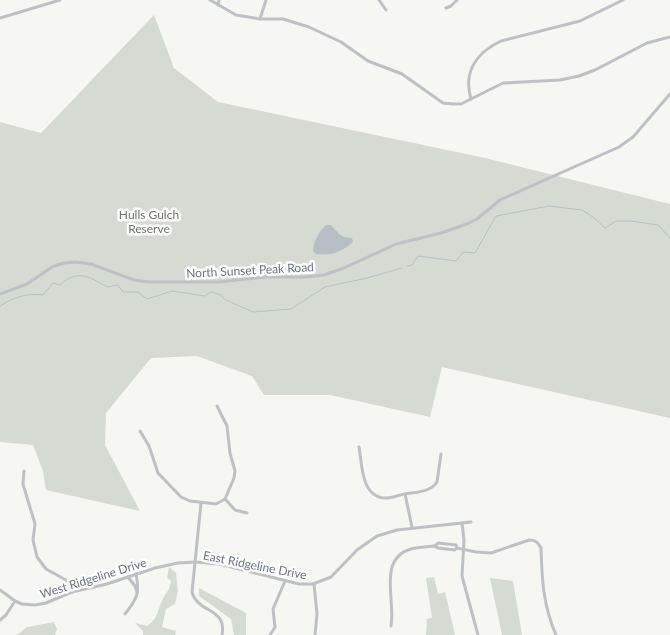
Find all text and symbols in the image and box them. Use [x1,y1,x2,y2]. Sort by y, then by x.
park label: Hulls Gulch Reserve [119,207,179,236]
street label: North Sunset Peak Road [186,259,314,281]
street label: East Ridgeline Drive [202,548,308,582]
street label: West Ridgeline Drive [38,555,148,601]

